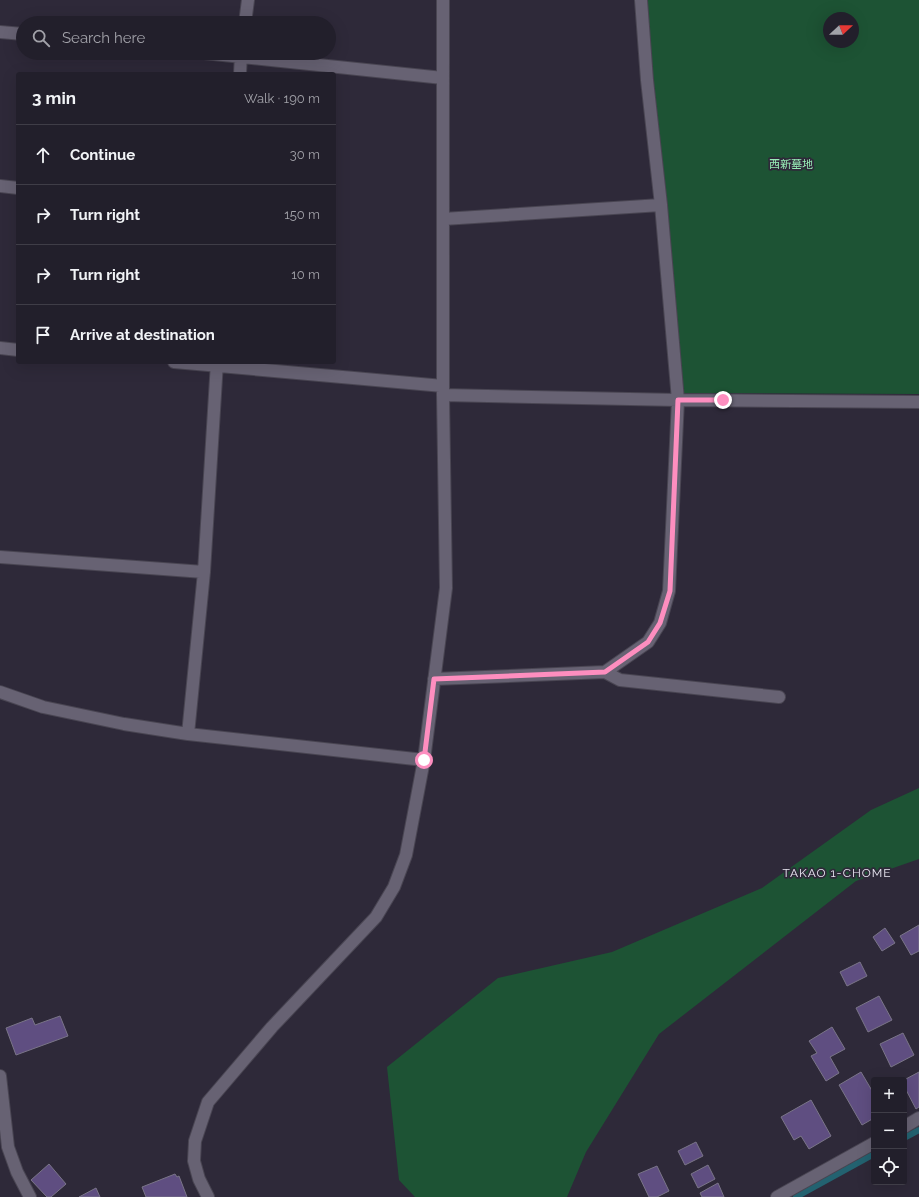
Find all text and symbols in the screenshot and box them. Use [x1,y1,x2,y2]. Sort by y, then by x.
north arrow [823,12,859,48]
search box [16,16,336,60]
icon: search [30,27,52,49]
text: Search here [62,29,145,47]
text: 3 min [32,88,76,108]
text: Walk · 190 m [244,91,320,106]
icon: ahead [32,144,54,166]
text: Continue [70,146,135,164]
text: 30 m [290,147,320,162]
park label: 西新墓地 [769,158,813,171]
icon: right [32,204,54,226]
text: Turn right [70,206,140,224]
text: 150 m [284,207,320,222]
icon: right [32,264,54,286]
text: Turn right [70,266,140,284]
text: 10 m [291,267,320,282]
icon: arrive [32,324,54,346]
text: Arrive at destination [70,326,215,344]
route end [714,391,732,409]
route start [415,751,433,769]
district label: TAKAO 1-CHOME [782,866,892,880]
map controls [871,1077,907,1185]
button: + [871,1077,907,1113]
button: − [871,1113,907,1149]
button: locate [871,1149,907,1185]

